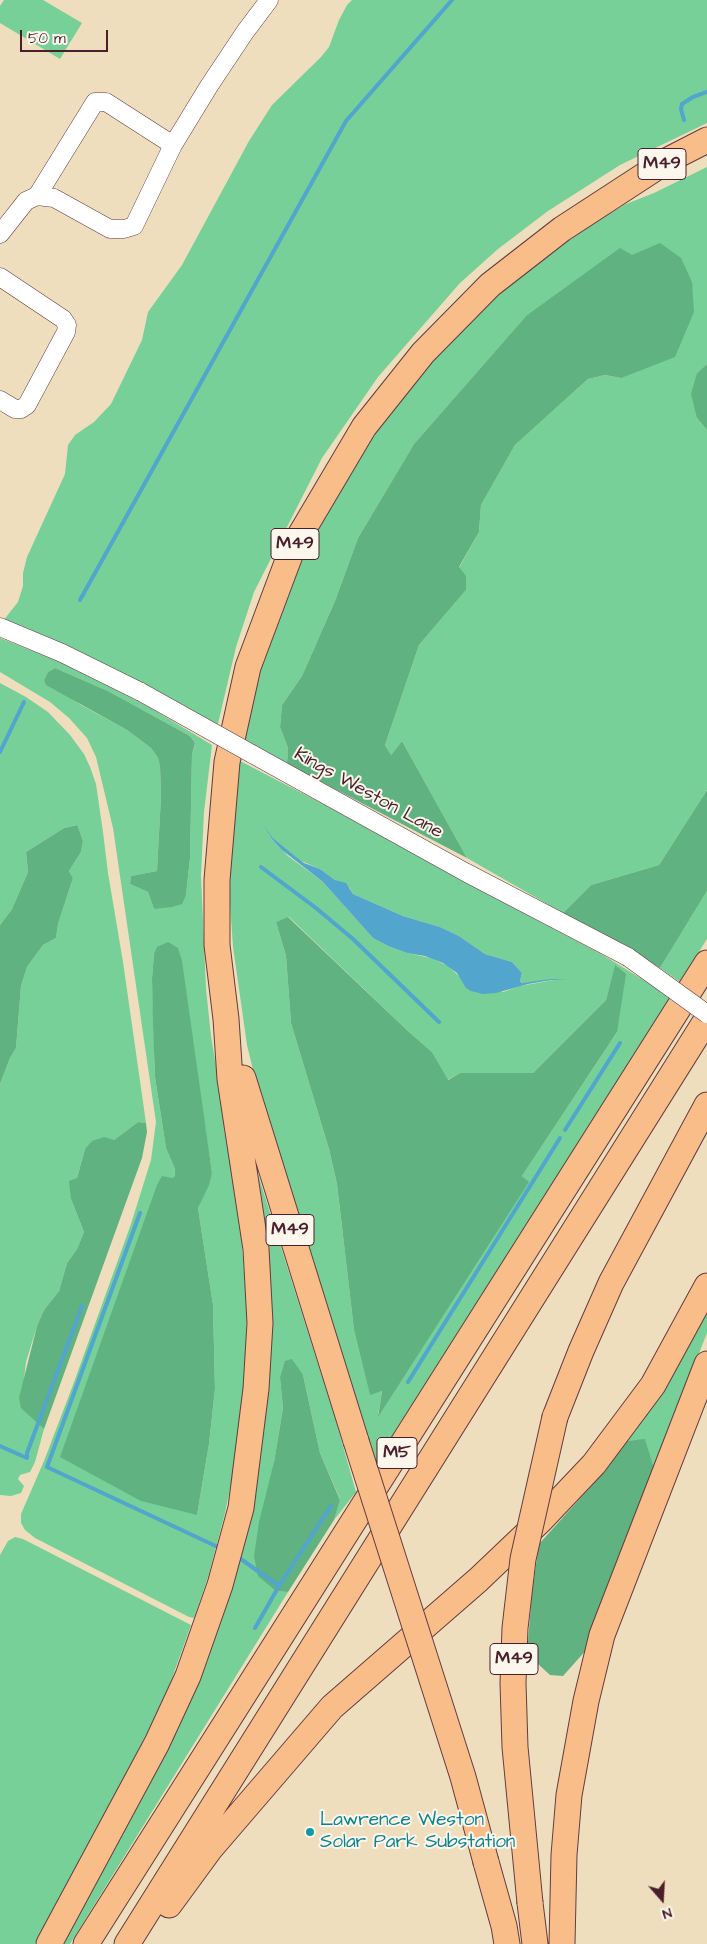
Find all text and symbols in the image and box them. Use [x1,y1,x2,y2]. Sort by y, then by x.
scale bar [22,20,110,52]
text: 50 m [28,28,66,49]
road number: M49 [638,148,686,180]
road number: M49 [271,528,319,560]
street label: Kings Weston Lane [290,744,446,844]
road number: M49 [266,1214,314,1246]
road number: M5 [377,1438,417,1469]
road number: M49 [490,1644,538,1675]
place label: Lawrence Weston Solar Park Substation [320,1810,515,1854]
marker: Lawrence Weston Solar Park Substation [304,1826,316,1838]
north arrow [637,1874,687,1924]
text: N [659,1902,674,1924]

